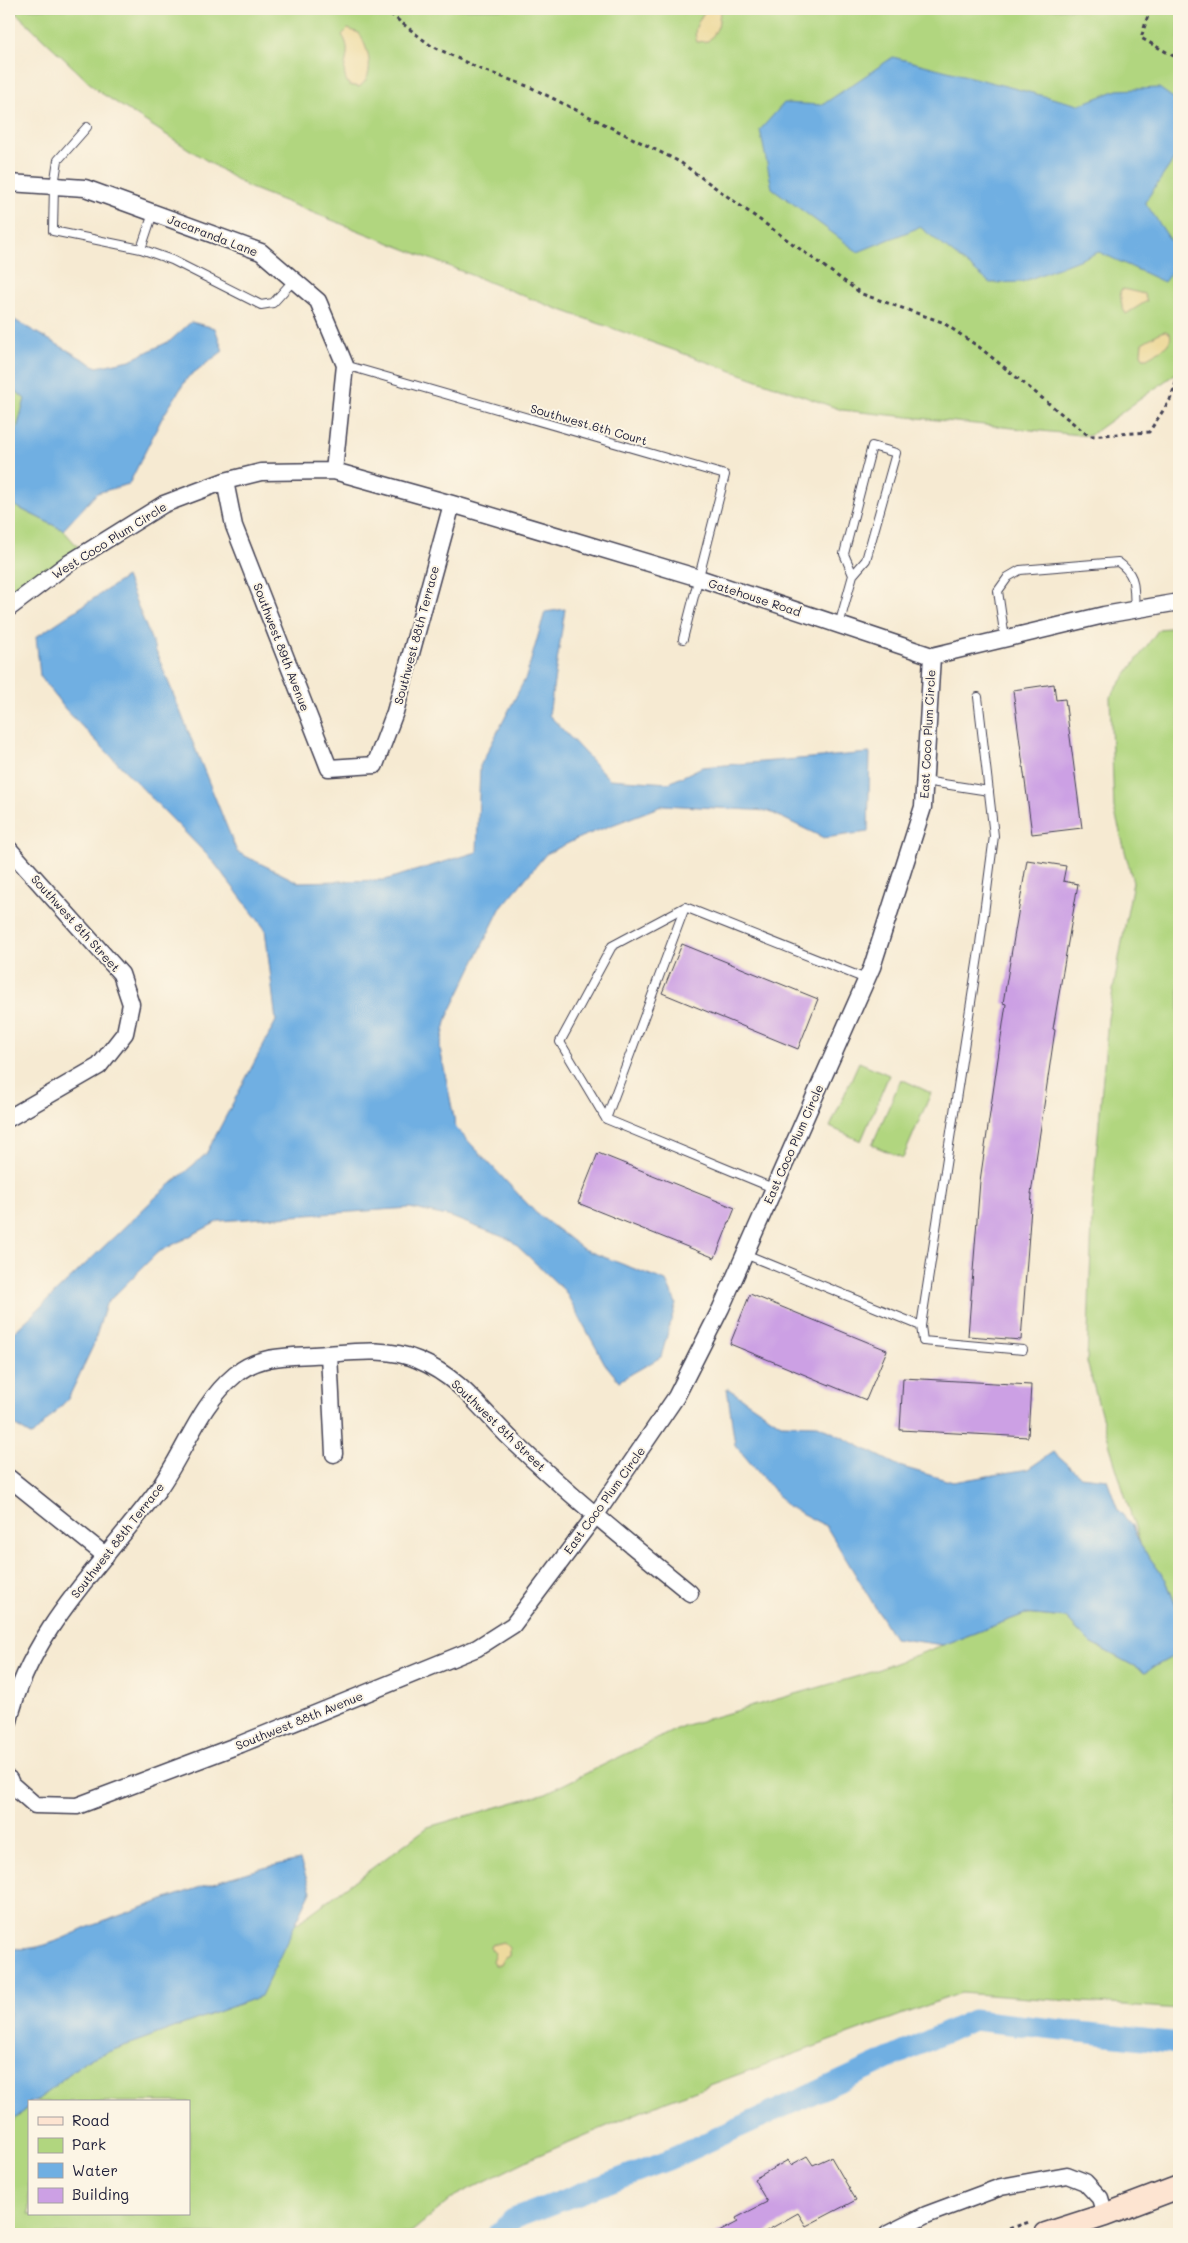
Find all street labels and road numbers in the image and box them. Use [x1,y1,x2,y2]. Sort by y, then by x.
street label: Jacaranda Lane [166,210,260,260]
street label: Southwest 6th Court [529,400,649,448]
street label: West Coco Plum Circle [48,498,170,582]
street label: Southwest 88th Terrace [390,564,442,706]
street label: Gatehouse Road [707,574,804,620]
street label: Southwest 89th Avenue [250,581,314,713]
street label: East Coco Plum Circle [916,669,938,799]
street label: Southwest 8th Street [28,871,124,975]
street label: East Coco Plum Circle [759,1082,827,1206]
street label: Southwest 8th Street [448,1376,550,1474]
street label: East Coco Plum Circle [560,1443,648,1557]
street label: Southwest 88th Terrace [67,1479,167,1601]
street label: Southwest 88th Avenue [233,1687,365,1753]

